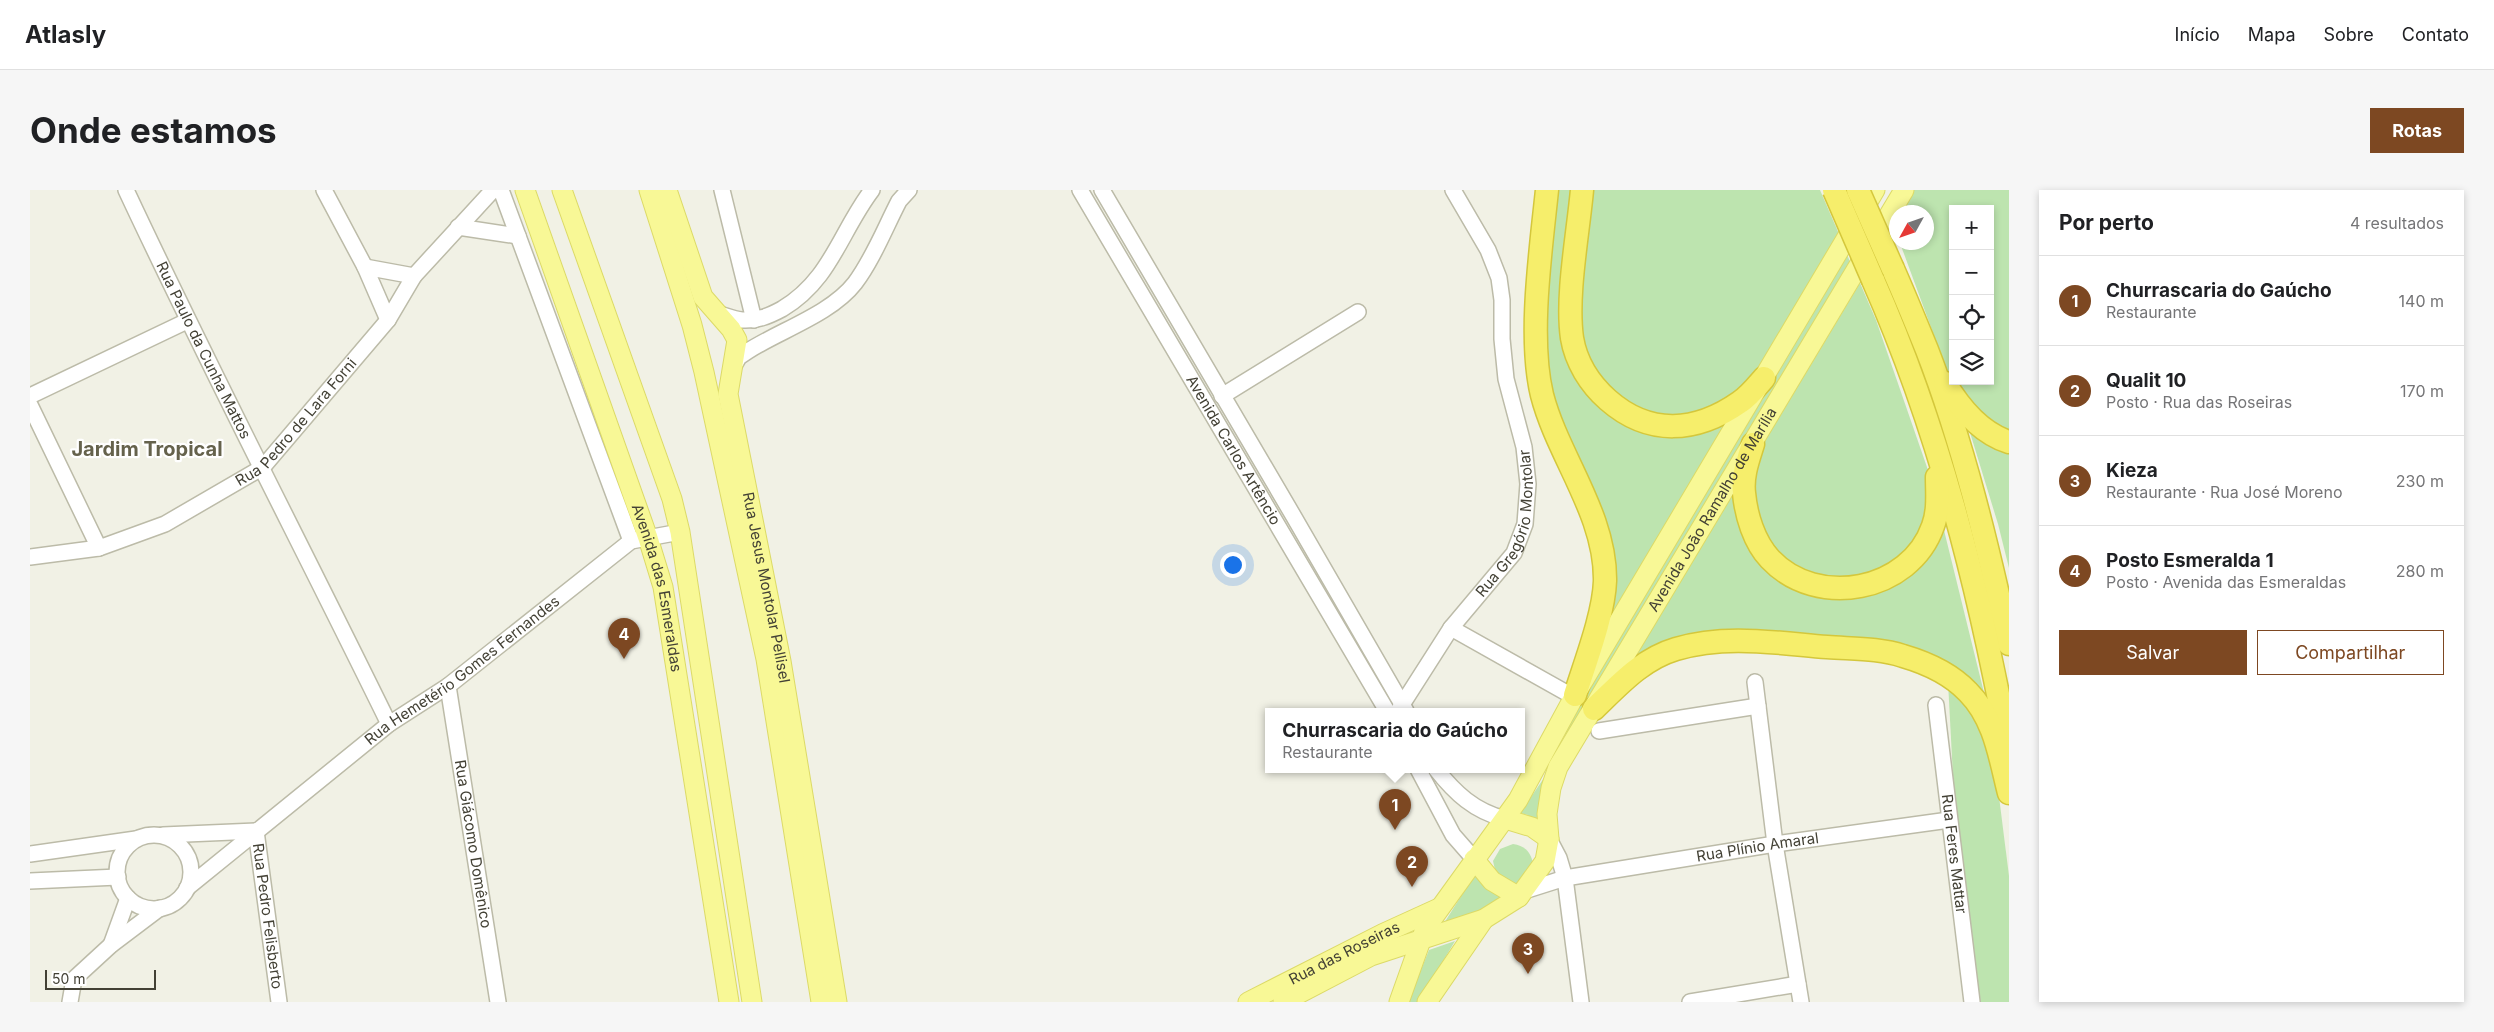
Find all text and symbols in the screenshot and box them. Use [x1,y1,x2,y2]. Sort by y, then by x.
text: Atlasly [25,20,106,49]
text: Início [2175,24,2220,45]
text: Mapa [2248,24,2295,45]
text: Sobre [2323,24,2374,45]
text: Contato [2402,24,2469,45]
button: Rotas [2370,108,2464,153]
text: Onde estamos [30,109,277,151]
north arrow [1889,205,1934,250]
map controls [1949,205,1994,385]
button: + [1949,205,1994,250]
text: Por perto [2059,210,2154,235]
text: 4 resultados [2350,213,2444,233]
button: − [1949,250,1994,295]
street label: Rua Paulo da Cunha Mattos [152,258,255,442]
text: Churrascaria do Gaúcho [2106,279,2332,302]
text: 1 [2072,291,2078,311]
text: 140 m [2399,291,2444,311]
button: locate [1949,295,1994,340]
text: Restaurante [2106,302,2196,322]
button: layers [1949,340,1994,385]
street label: Rua Pedro de Lara Forni [232,354,361,490]
text: Qualit 10 [2106,369,2186,392]
street label: Avenida Carlos Artêncio [1182,372,1285,528]
text: 2 [2070,381,2080,401]
text: 170 m [2400,381,2444,401]
text: Posto · Rua das Roseiras [2106,392,2292,412]
street label: Avenida João Ramalho de Marília [1643,404,1780,615]
district label: Jardim Tropical [71,437,223,461]
street label: Rua Gregório Montolar [1471,448,1537,601]
text: Kieza [2106,459,2158,482]
text: 3 [2070,471,2080,491]
text: 230 m [2396,471,2444,491]
text: Restaurante · Rua José Moreno [2106,482,2343,502]
street label: Rua Jesus Montolar Pellisel [739,490,794,684]
street label: Avenida das Esmeraldas [628,501,686,673]
text: Posto Esmeralda 1 [2106,549,2274,572]
your location [1220,552,1246,578]
text: 4 [2070,561,2080,581]
text: 280 m [2396,561,2444,581]
text: Posto · Avenida das Esmeraldas [2106,572,2346,592]
street label: Rua Hemetério Gomes Fernandes [361,591,563,749]
pin: 4 [608,618,640,659]
button: Salvar [2059,630,2247,675]
button: Compartilhar [2257,630,2444,675]
popup [1265,708,1525,773]
text: Churrascaria do Gaúcho [1282,719,1508,742]
text: Restaurante [1282,742,1373,762]
street label: Rua Giácomo Domênico [451,758,496,930]
pin: 1 [1379,789,1411,830]
street label: Rua Feres Mattar [1938,793,1971,915]
street label: Rua Plínio Amaral [1695,828,1820,866]
street label: Rua Pedro Felisberto [249,842,287,990]
pin: 2 [1396,846,1428,887]
street label: Rua das Roseiras [1286,917,1403,989]
pin: 3 [1512,933,1544,974]
scale bar [45,967,156,990]
text: 50 m [52,970,86,987]

